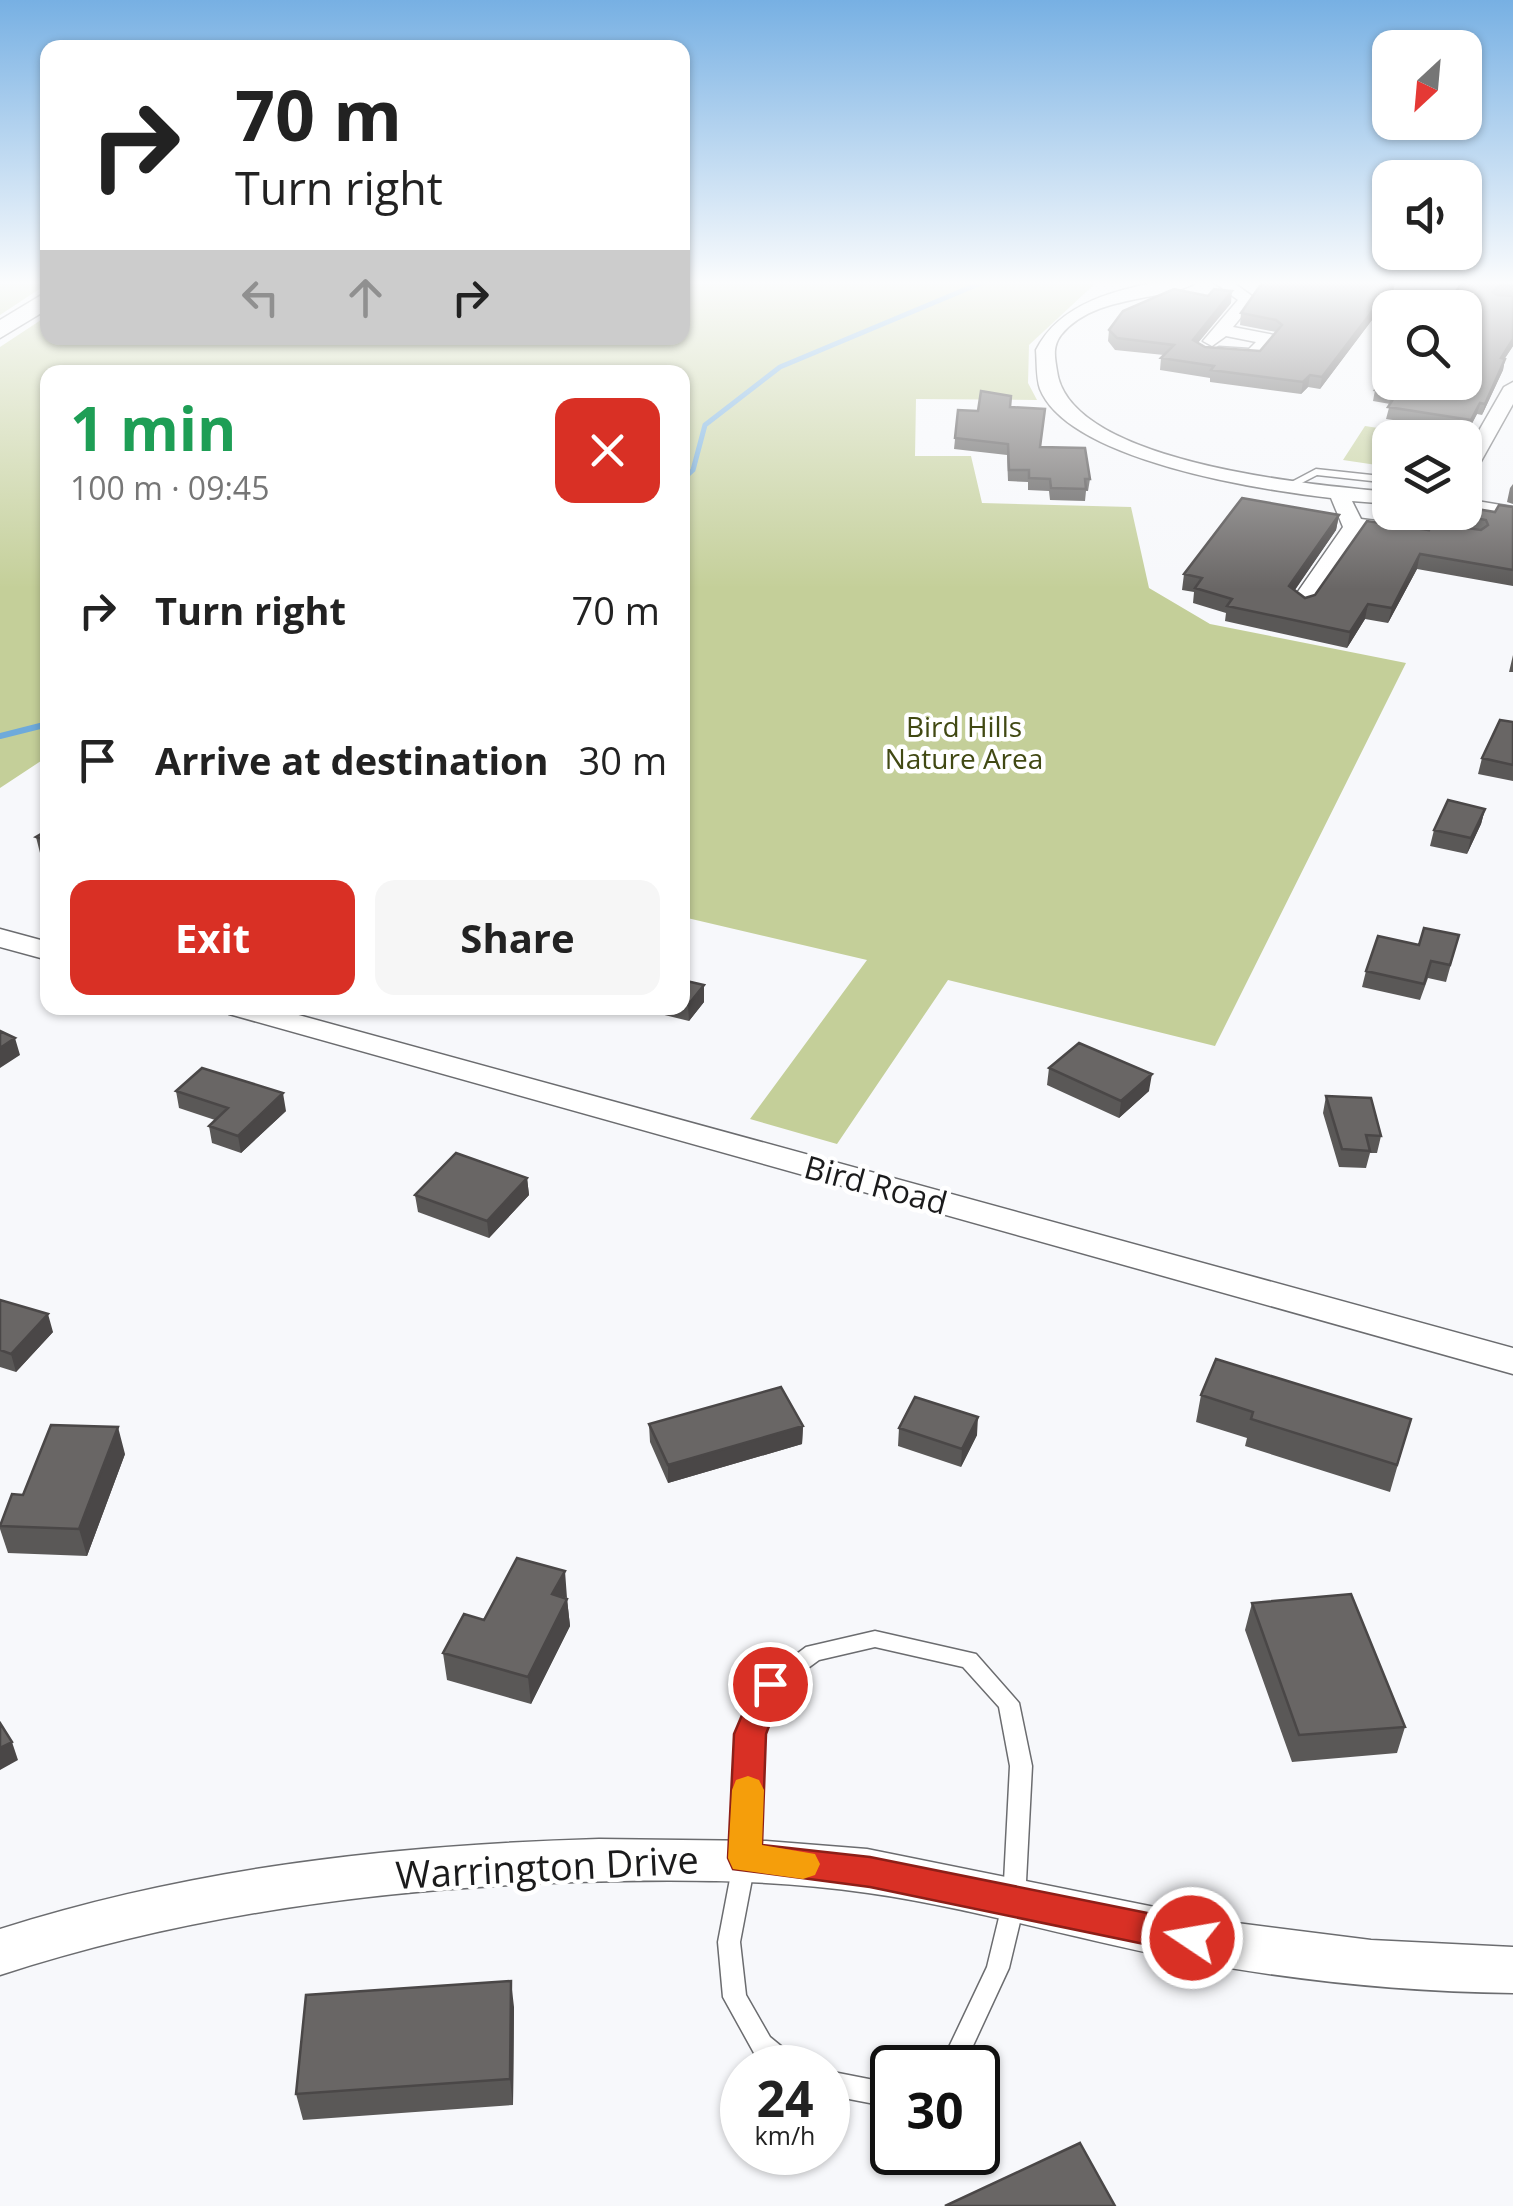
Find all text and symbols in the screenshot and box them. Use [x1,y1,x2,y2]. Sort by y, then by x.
north arrow [1372,30,1482,140]
map controls [1372,30,1482,530]
text: 70 m [235,66,402,162]
icon: right [70,80,200,210]
text: Turn right [235,157,443,218]
button: sound [1372,160,1482,270]
icon: left [233,270,288,325]
icon: ahead [338,270,393,325]
icon: right [443,270,498,325]
button: search [1372,290,1482,400]
text: 1 min [70,387,237,469]
button: close [555,398,660,503]
button: layers [1372,420,1482,530]
text: 100 m · 09:45 [70,466,269,509]
icon: right [70,583,125,638]
text: Turn right [155,584,346,636]
text: 70 m [571,584,660,636]
park label: Bird Hills Nature Area [885,707,1043,777]
icon: arrive [70,733,125,788]
text: Arrive at destination [155,734,549,786]
text: 30 m [579,734,667,786]
button: Exit [70,880,355,995]
button: Share [375,880,660,995]
street label: Bird Road [800,1144,952,1224]
pin [728,1642,813,1727]
icon: arrive [743,1657,798,1712]
street label: Warrington Drive [394,1832,700,1900]
position arrow [1140,1886,1244,1990]
speed limit sign: 30 [870,2045,1000,2175]
text: 24 [756,2064,814,2132]
text: km/h [755,2118,815,2152]

